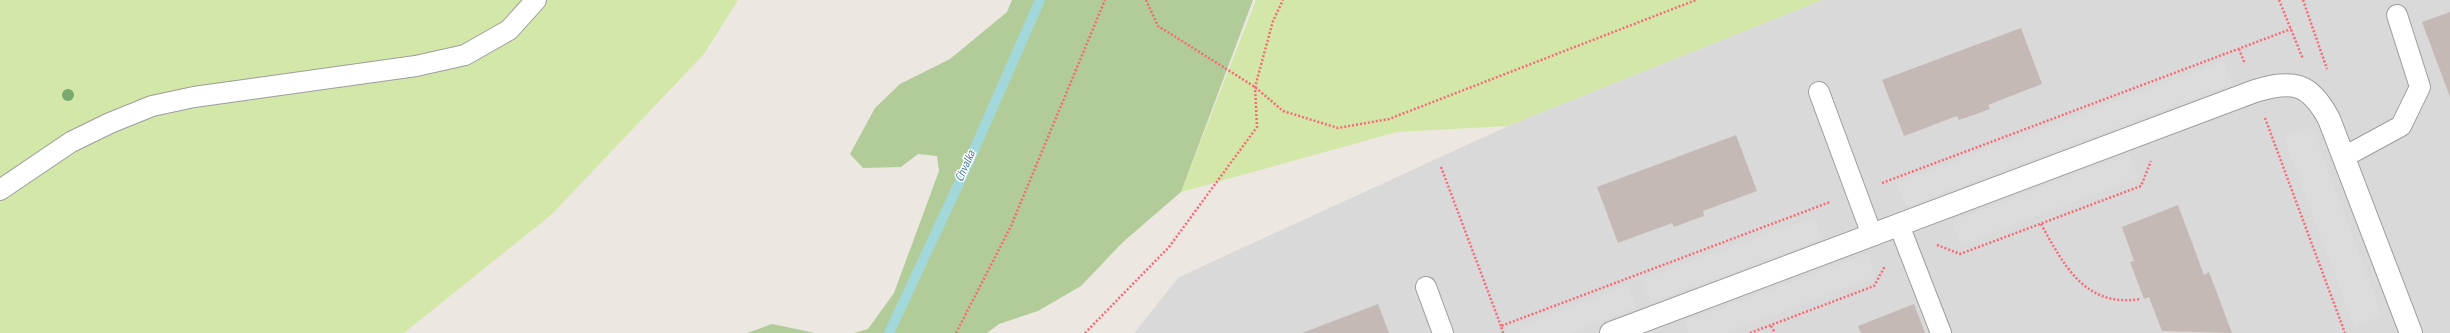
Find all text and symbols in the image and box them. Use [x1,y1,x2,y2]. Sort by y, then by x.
water label: Chvalka [951,147,978,184]

